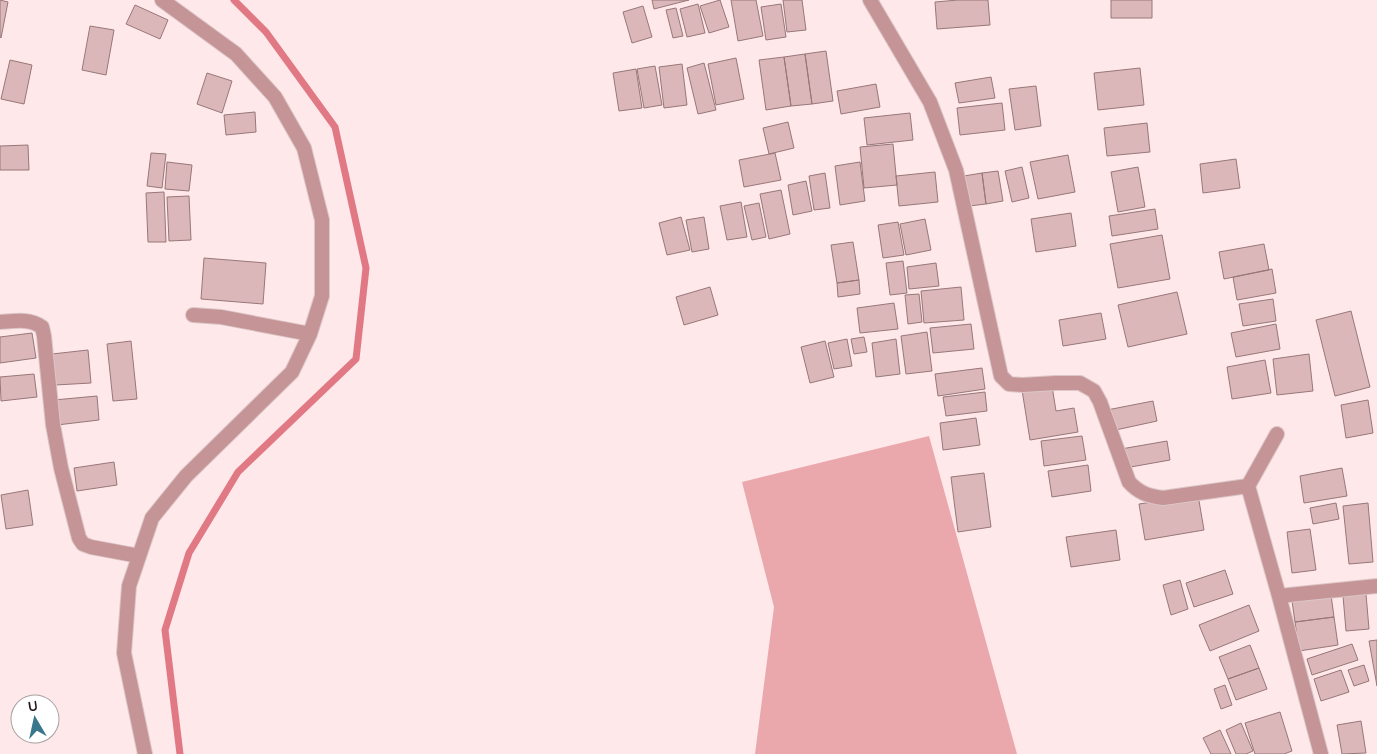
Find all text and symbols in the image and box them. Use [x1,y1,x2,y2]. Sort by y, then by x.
north arrow [10,694,60,744]
text: U [27,696,39,716]

